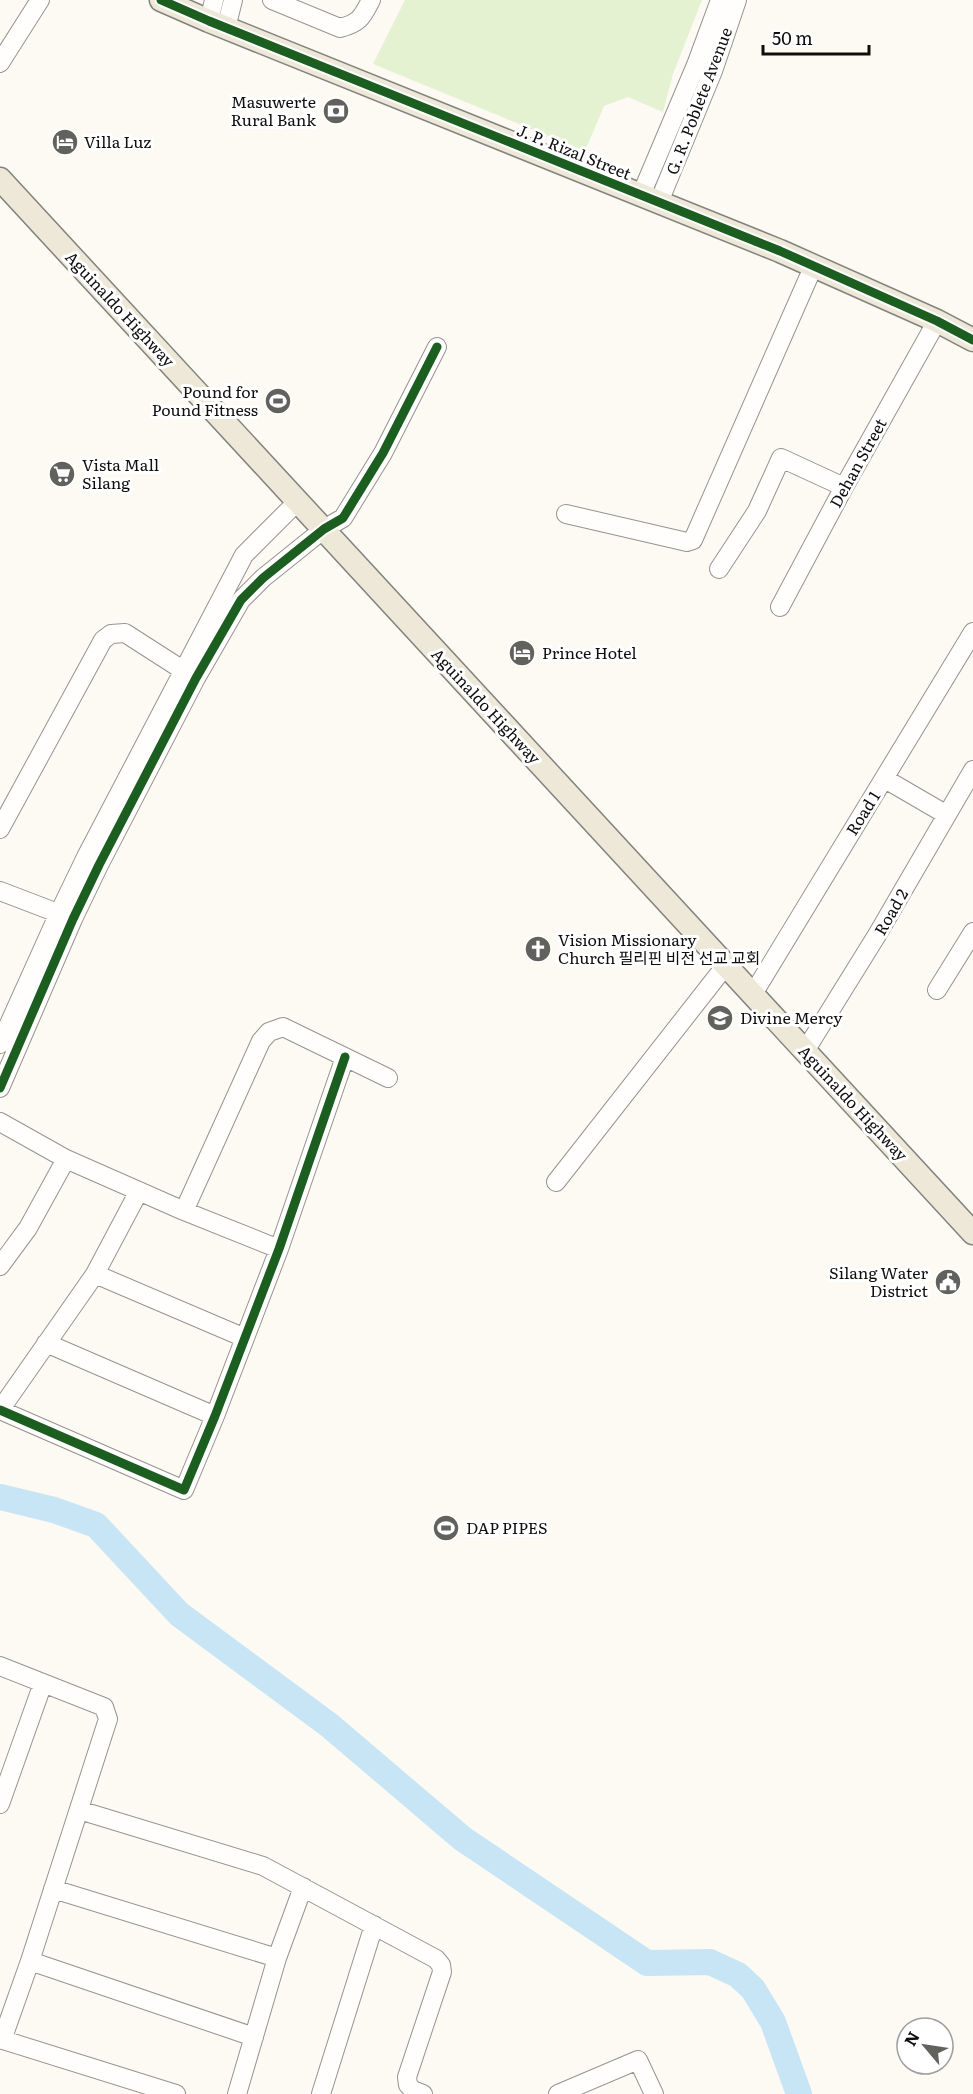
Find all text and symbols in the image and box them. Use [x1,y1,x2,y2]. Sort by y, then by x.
scale bar [763,18,870,56]
street label: G. R. Poblete Avenue [659,24,737,178]
text: 50 m [772,24,813,51]
place label: Masuwerte Rural Bank [231,89,316,131]
bank icon: Masuwerte Rural Bank [321,96,351,126]
street label: J. P. Rizal Street [514,117,636,185]
hotel icon: Villa Luz [50,127,80,157]
place label: Villa Luz [84,129,151,153]
street label: Aguinaldo Highway [61,245,181,372]
place label: Pound for Pound Fitness [152,379,258,421]
sports icon: Pound for Pound Fitness [263,386,293,416]
street label: Dehan Street [823,413,892,512]
place label: Vista Mall Silang [82,452,159,494]
supermarket icon: Vista Mall Silang [47,459,77,489]
hotel icon: Prince Hotel [507,638,537,668]
place label: Prince Hotel [542,640,637,664]
street label: Aguinaldo Highway [427,642,547,769]
street label: Road 1 [839,785,885,839]
street label: Road 2 [867,884,913,939]
place label: Vision Missionary Church 필리핀 비전 선교 교회 [558,927,761,969]
church icon: Vision Missionary Church 필리핀 비전 선교 교회 [523,934,553,964]
school or university icon: Divine Mercy [705,1003,735,1033]
place label: Divine Mercy [740,1005,843,1029]
street label: Aguinaldo Highway [794,1039,914,1166]
place label: Silang Water District [829,1260,929,1302]
public building icon: Silang Water District [933,1267,963,1297]
sports icon: DAP PIPES [431,1513,461,1543]
place label: DAP PIPES [466,1515,548,1539]
north arrow [895,2016,955,2076]
text: N [897,2027,925,2050]

